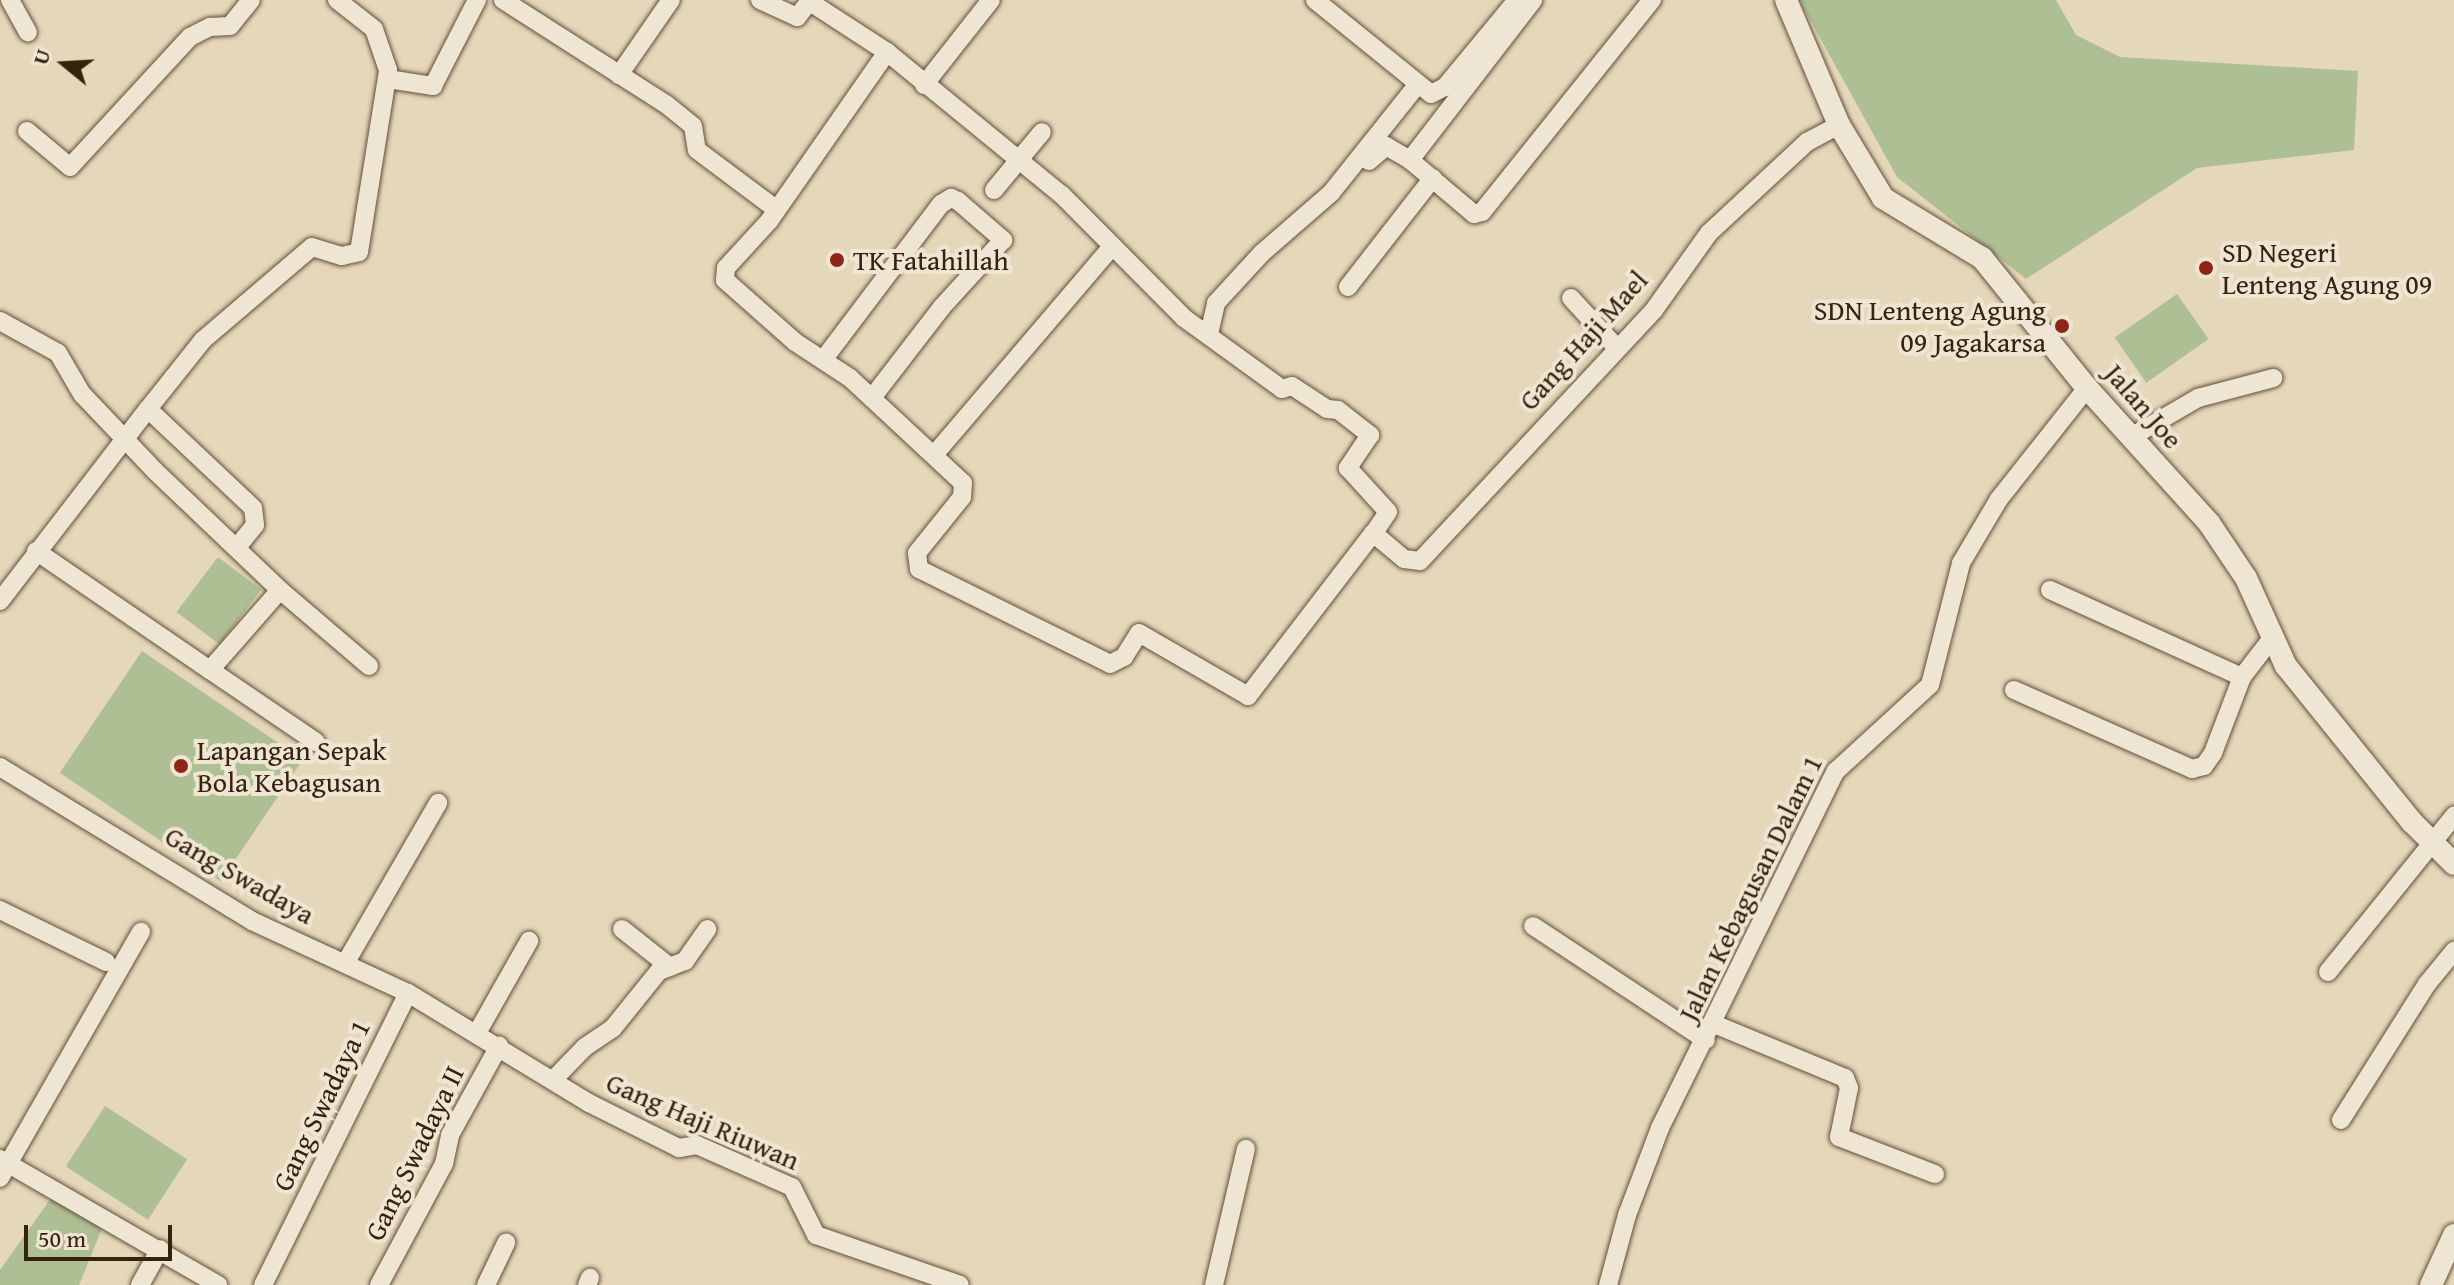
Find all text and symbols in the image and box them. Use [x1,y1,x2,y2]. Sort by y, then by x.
north arrow [24,24,104,104]
text: U [24,45,59,69]
place label: SD Negeri Lenteng Agung 09 [2222,235,2432,301]
place label: TK Fatahillah [853,243,1009,277]
marker: TK Fatahillah [828,251,846,269]
marker: SD Negeri Lenteng Agung 09 [2197,259,2215,277]
street label: Gang Haji Mael [1512,263,1654,417]
place label: SDN Lenteng Agung 09 Jagakarsa [1814,293,2046,359]
marker: SDN Lenteng Agung 09 Jagakarsa [2053,317,2071,335]
street label: Jalan Joe [2098,357,2190,455]
place label: Lapangan Sepak Bola Kebagusan [197,733,386,799]
street label: Jalan Kebagusan Dalam 1 [1671,750,1829,1026]
marker: Lapangan Sepak Bola Kebagusan [172,757,190,775]
street label: Gang Swadaya [159,819,321,931]
street label: Gang Swadaya 1 [265,1014,377,1196]
street label: Gang Swadaya II [357,1060,471,1246]
street label: Gang Haji Riuwan [601,1065,805,1177]
scale bar [28,1209,176,1259]
text: 50 m [38,1221,86,1256]

